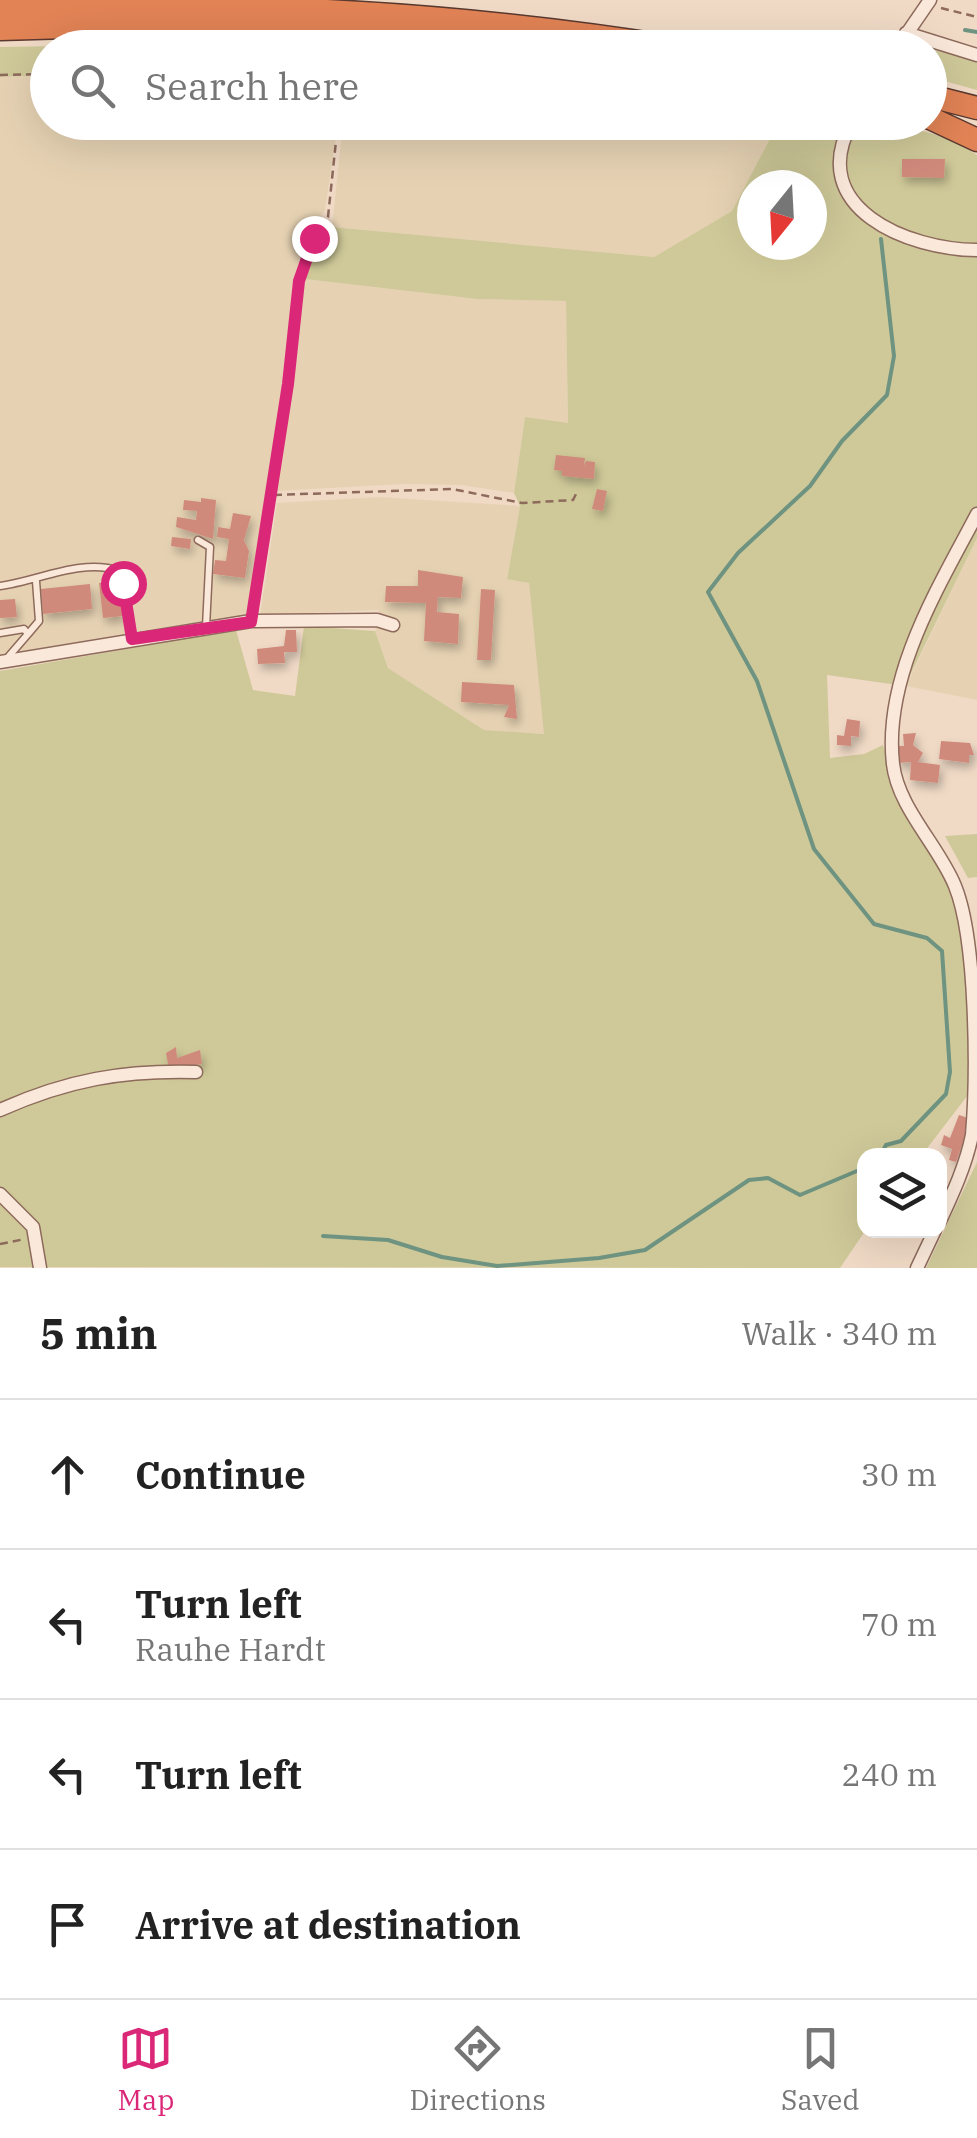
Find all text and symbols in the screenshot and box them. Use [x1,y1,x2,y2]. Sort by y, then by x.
search box [30,30,947,140]
icon: search [65,58,120,113]
text: Search here [145,61,359,110]
north arrow [737,170,827,260]
route end [292,216,338,262]
route start [101,561,147,607]
map controls [857,1148,947,1238]
button: layers [857,1148,947,1238]
text: 5 min [40,1306,158,1361]
text: Walk · 340 m [741,1312,937,1354]
icon: ahead [40,1447,95,1502]
text: Continue [135,1450,306,1499]
text: 30 m [861,1453,937,1495]
text: Turn left [135,1579,302,1628]
icon: left [40,1597,95,1652]
text: 70 m [861,1603,937,1645]
text: Rauhe Hardt [135,1628,326,1670]
icon: left [40,1747,95,1802]
text: Turn left [135,1750,302,1799]
text: 240 m [841,1753,937,1795]
icon: arrive [40,1897,95,1952]
text: Arrive at destination [135,1900,521,1949]
tab: Map [118,2021,174,2118]
tab: Directions [409,2021,546,2118]
tab: Saved [781,2021,859,2118]

